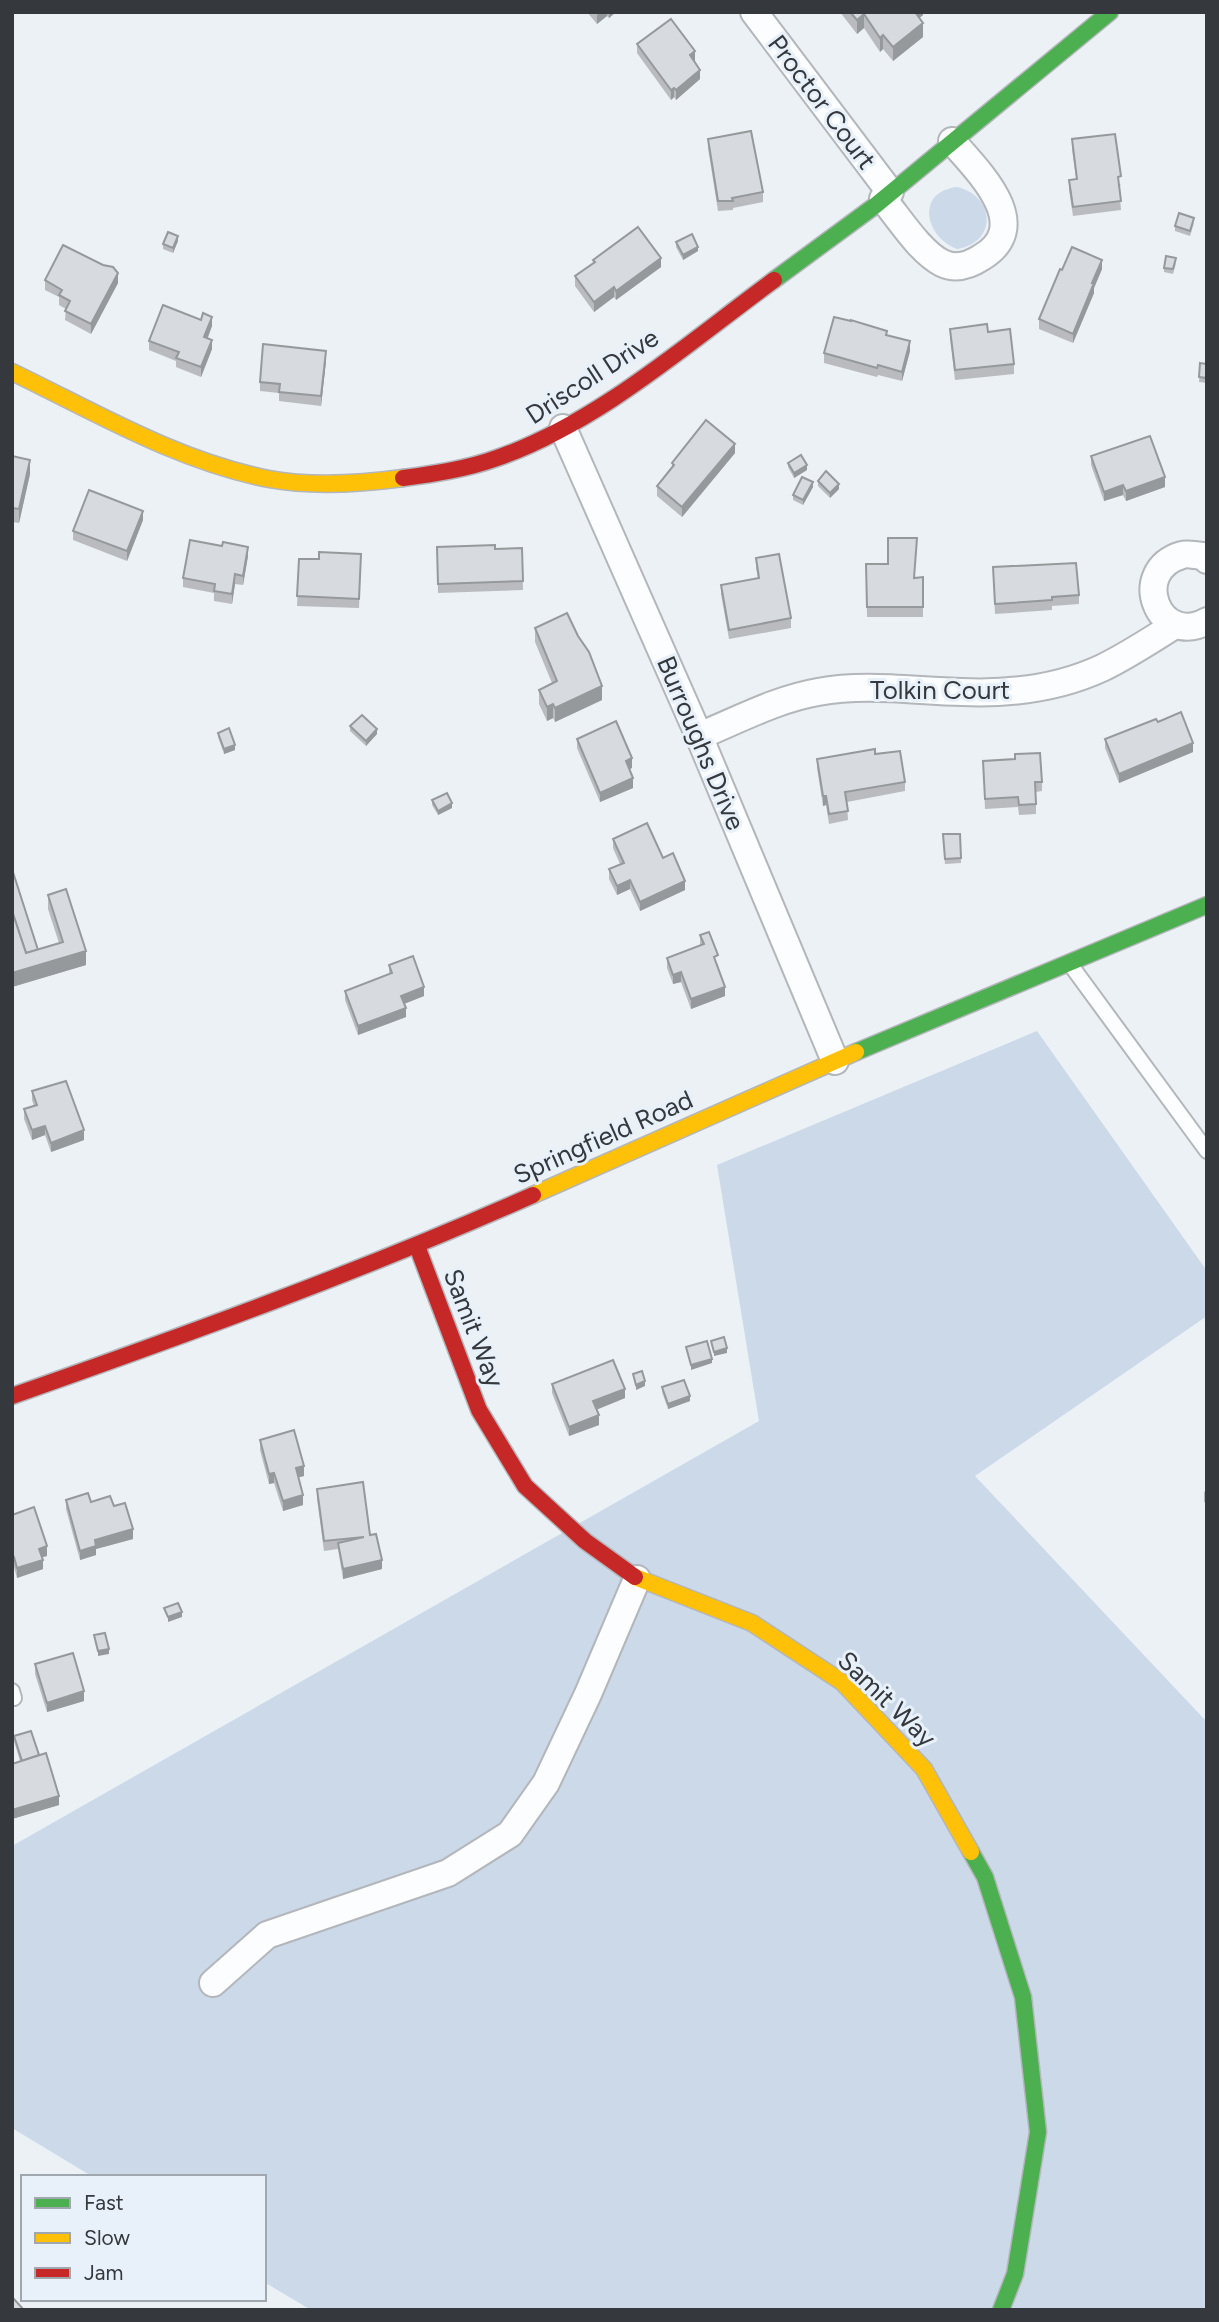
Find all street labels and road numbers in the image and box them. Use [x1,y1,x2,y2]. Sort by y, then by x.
street label: Proctor Court [761,29,883,176]
street label: Driscoll Drive [520,321,664,431]
street label: Burroughs Drive [650,651,752,835]
street label: Tolkin Court [870,674,1010,706]
street label: Springfield Road [508,1083,698,1191]
street label: Samit Way [437,1264,511,1392]
street label: Samit Way [831,1644,943,1754]

